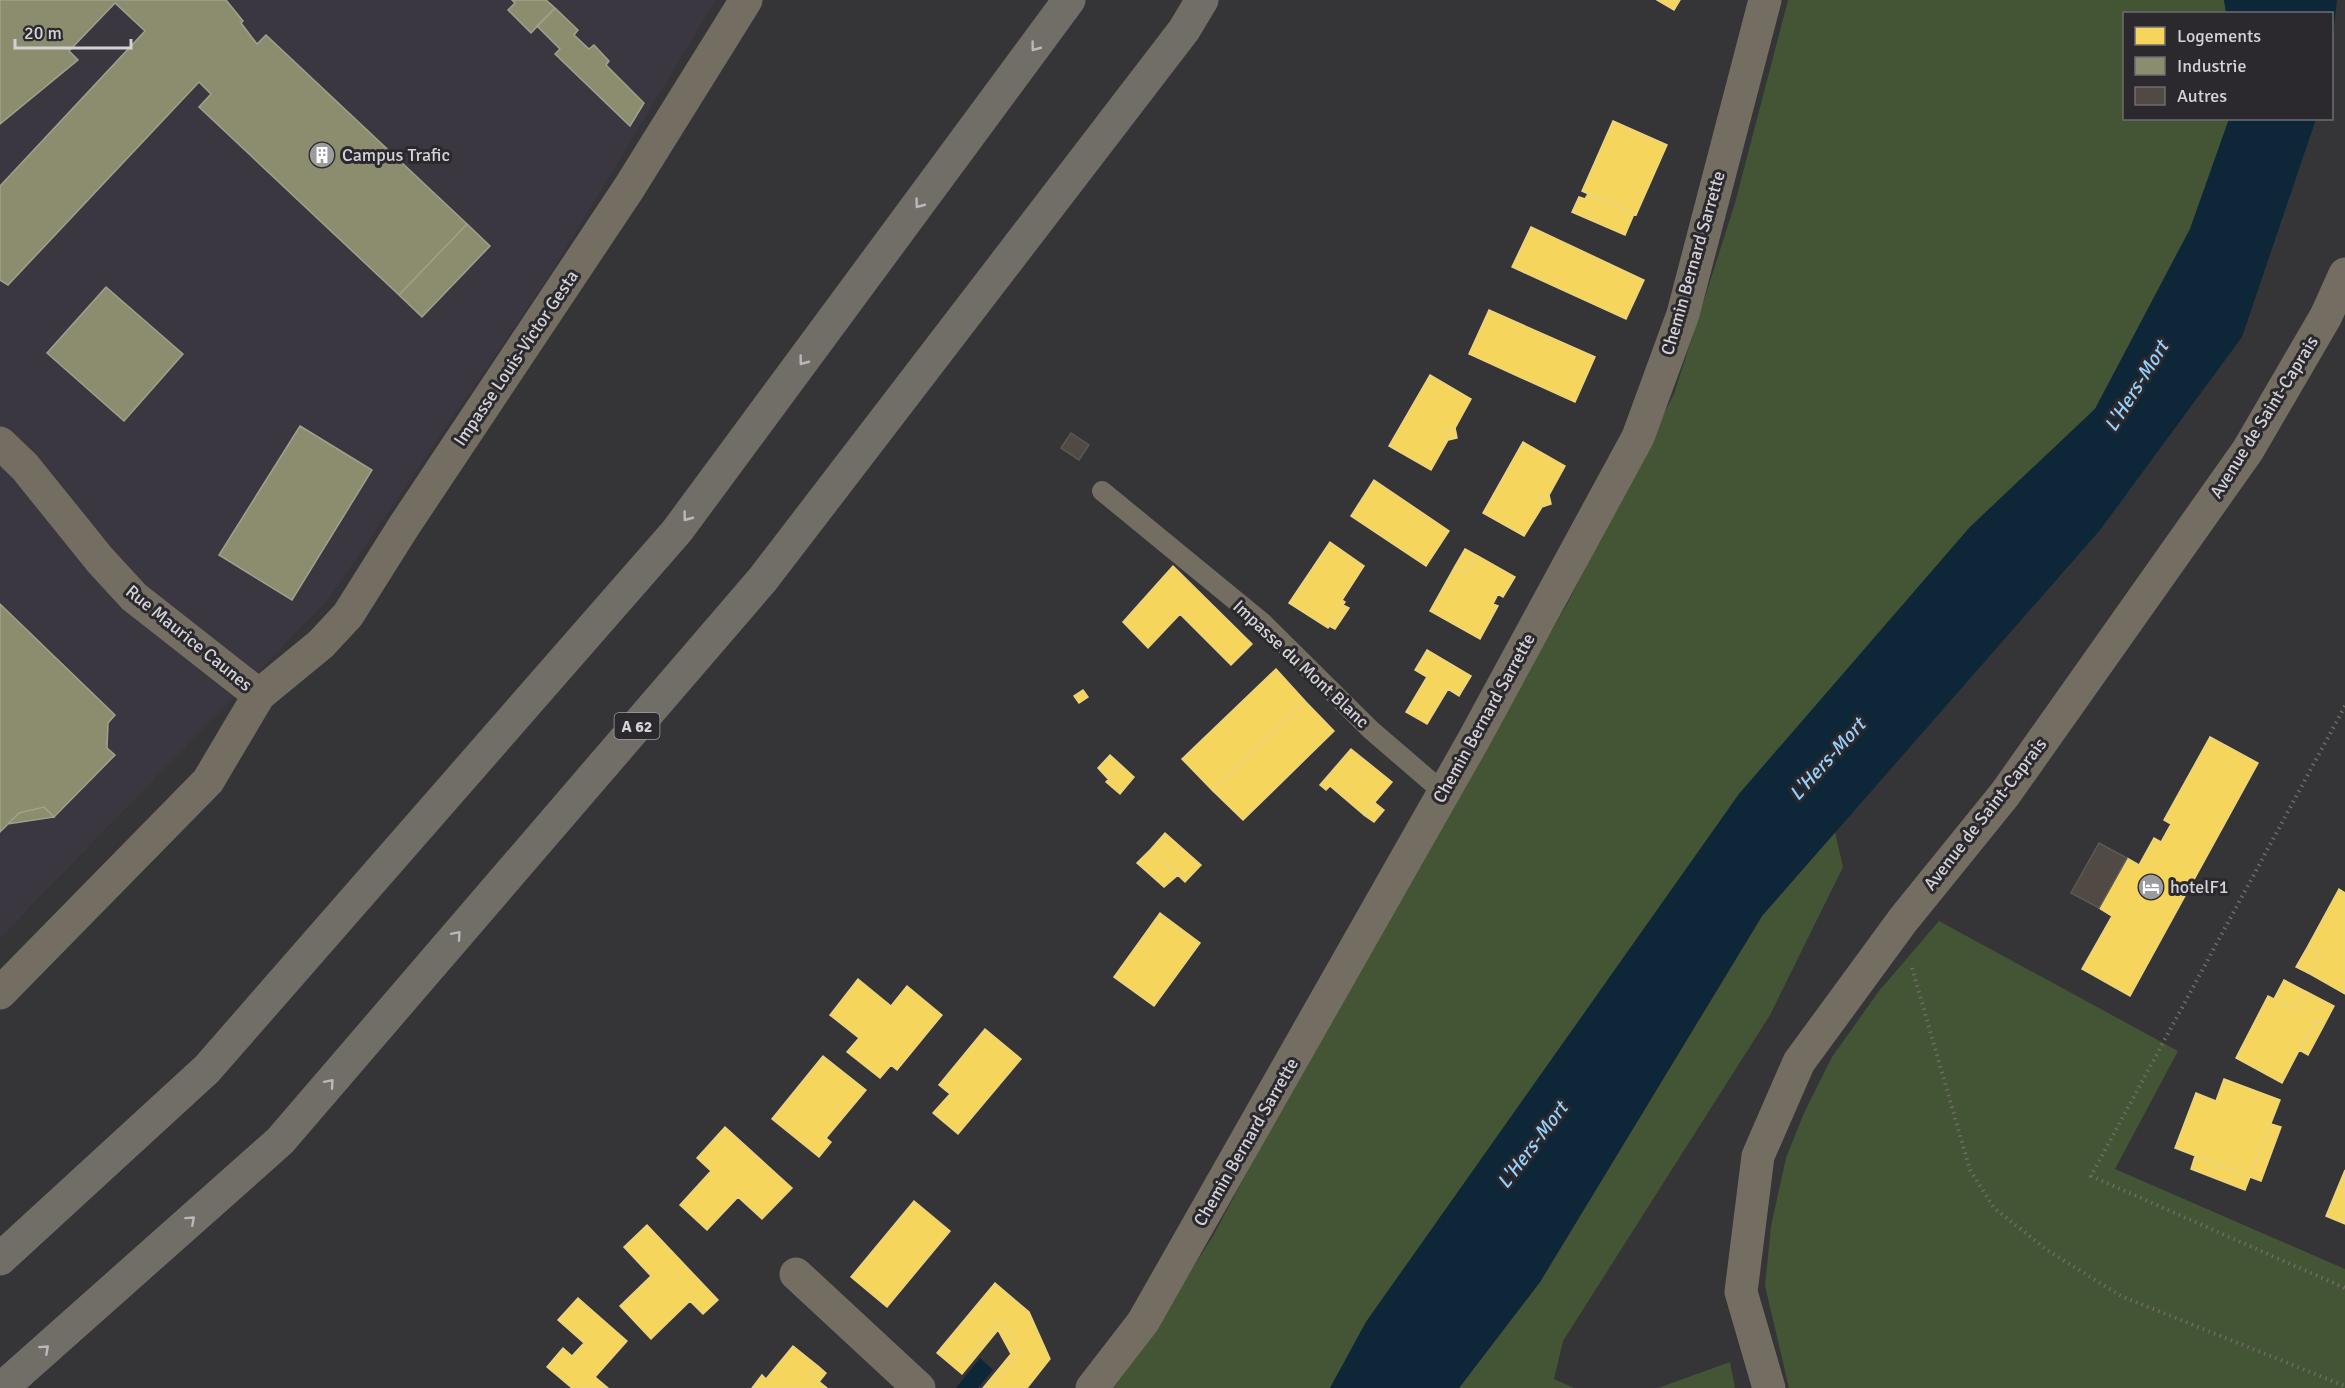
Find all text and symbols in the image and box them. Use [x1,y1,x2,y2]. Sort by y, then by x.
scale bar [15,12,130,50]
legend [2123,12,2333,120]
text: 20 m [24,22,62,44]
text: Logements [2177,25,2261,47]
one-way arrow [1031,40,1042,51]
text: Industrie [2177,55,2247,77]
text: Autres [2177,85,2227,107]
building icon: Campus Trafic [307,140,337,170]
place label: Campus Trafic [342,144,450,166]
street label: Chemin Bernard Sarrette [1656,168,1730,358]
one-way arrow [915,197,926,208]
street label: Impasse Louis-Victor Gesta [449,266,583,450]
street label: Avenue de Saint-Caprais [2205,332,2323,502]
water label: L'Hers-Mort [2099,335,2175,436]
one-way arrow [799,354,810,365]
one-way arrow [683,511,694,522]
street label: Rue Maurice Caunes [121,580,257,696]
street label: Impasse du Mont Blanc [1228,595,1374,733]
street label: Chemin Bernard Sarrette [1428,629,1540,807]
water label: L'Hers-Mort [1784,711,1872,806]
road number: A 62 [614,713,660,739]
street label: Avenue de Saint-Caprais [1919,733,2051,894]
hotel icon: hotelF1 [2136,872,2166,902]
place label: hotelF1 [2170,876,2229,898]
one-way arrow [450,931,461,942]
street label: Chemin Bernard Sarrette [1189,1054,1303,1230]
one-way arrow [323,1079,334,1090]
water label: L'Hers-Mort [1492,1095,1574,1194]
one-way arrow [184,1216,195,1227]
one-way arrow [39,1345,49,1356]

